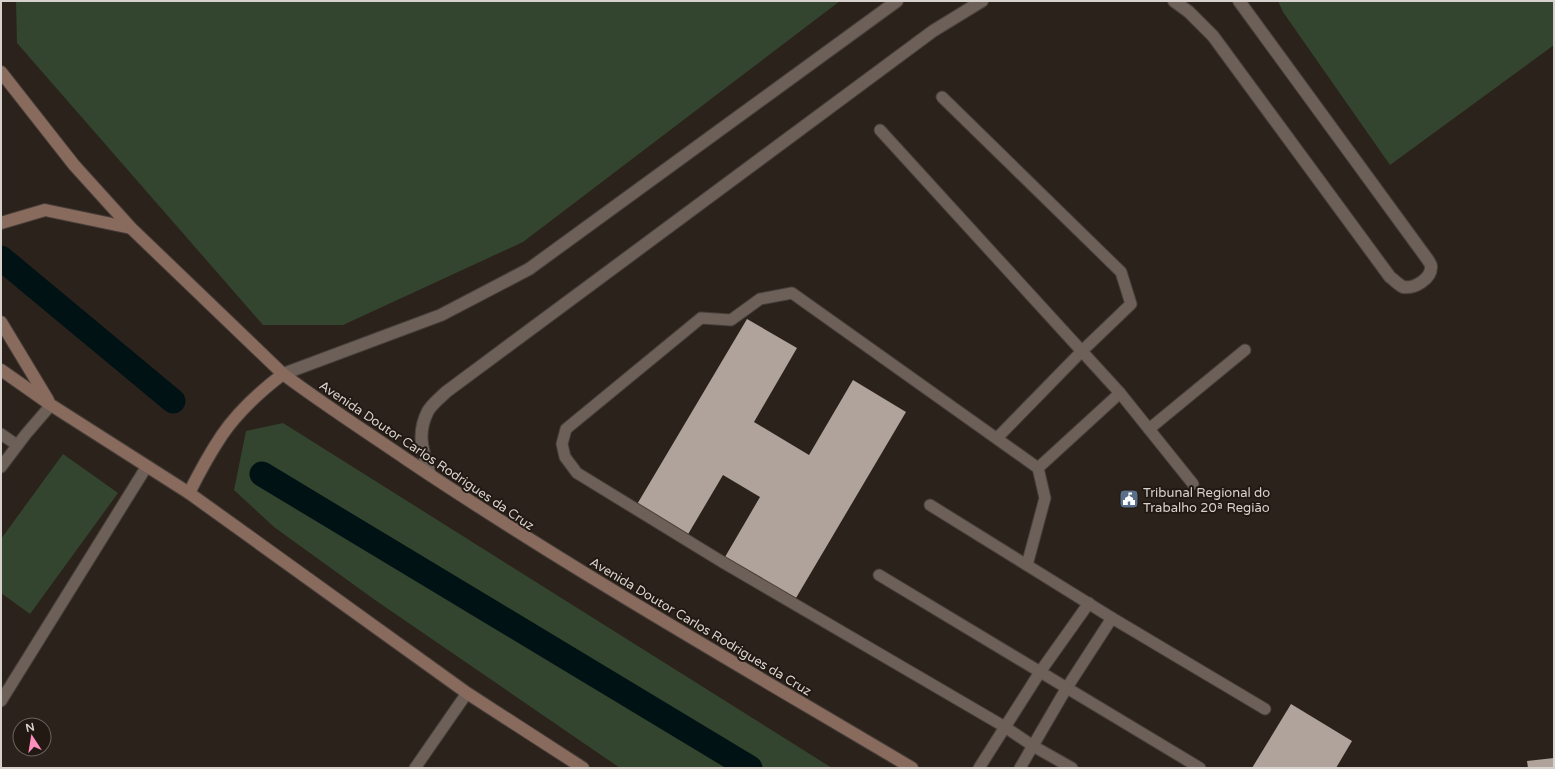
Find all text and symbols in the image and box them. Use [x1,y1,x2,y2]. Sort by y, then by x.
street label: Avenida Doutor Carlos Rodrigues da Cruz [316,378,537,534]
place label: Tribunal Regional do Trabalho 20ª Região [1143,485,1270,516]
public building icon: Tribunal Regional do Trabalho 20ª Região [1118,488,1140,510]
street label: Avenida Doutor Carlos Rodrigues da Cruz [587,554,814,700]
north arrow [12,717,52,757]
text: N [24,720,36,735]

